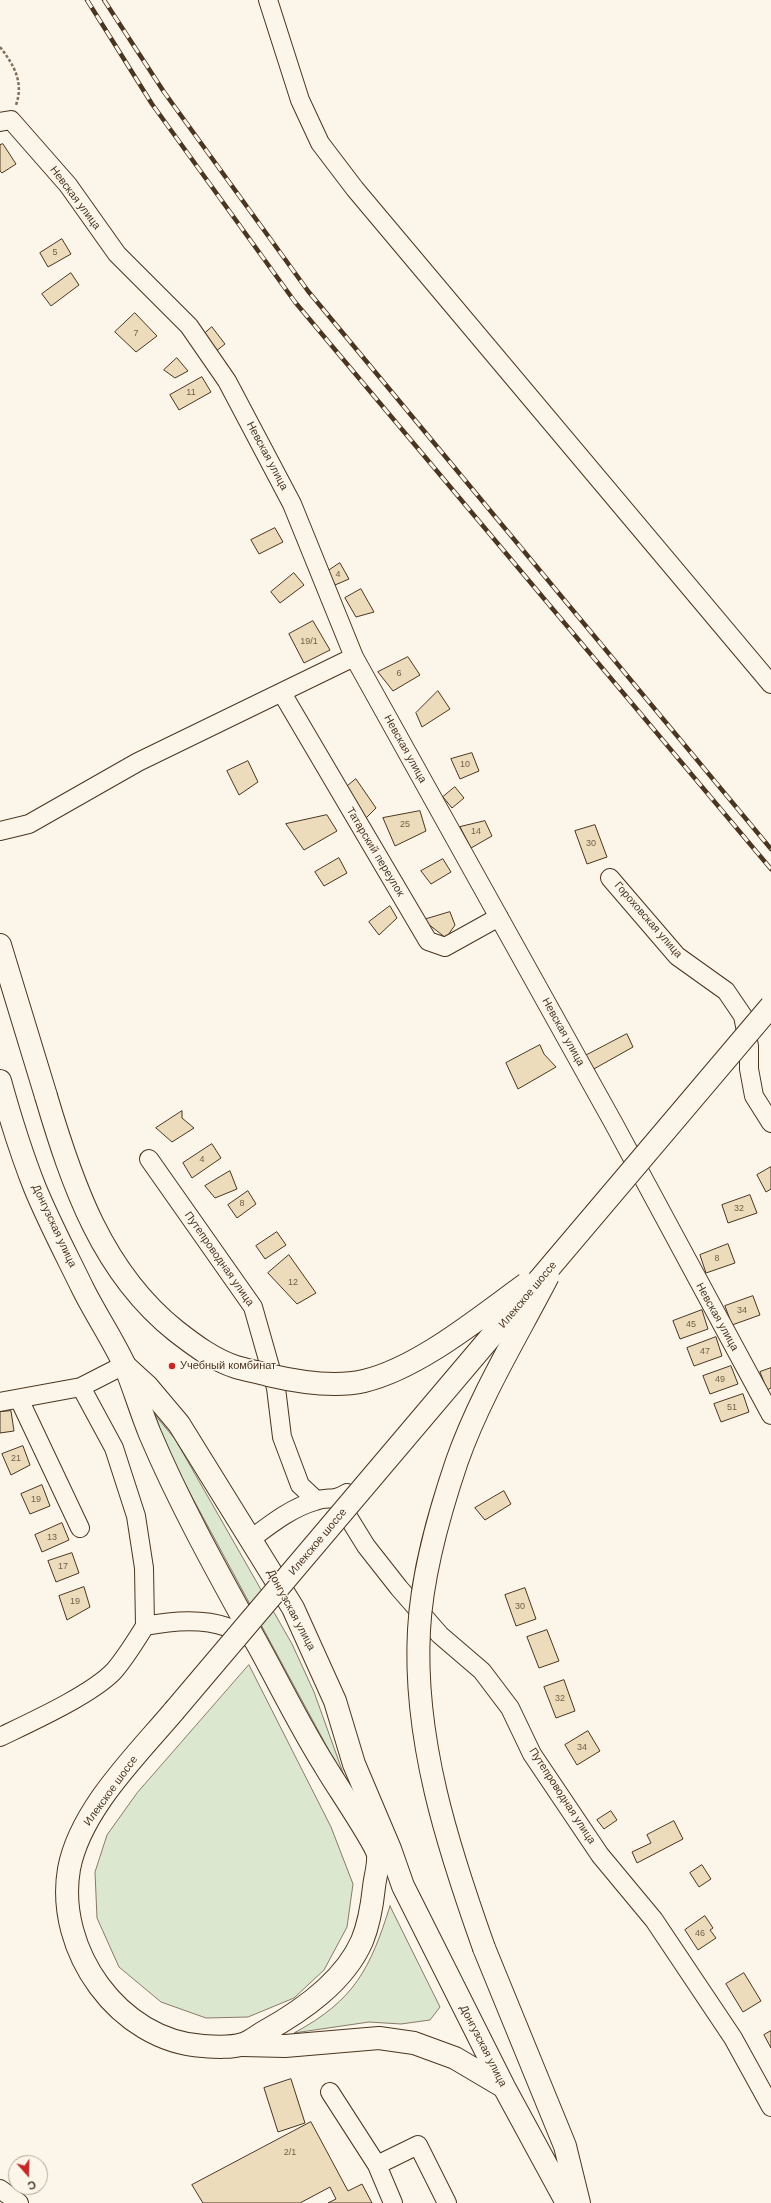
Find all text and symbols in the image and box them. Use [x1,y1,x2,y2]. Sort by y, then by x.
street label: Невская улица [47,164,103,232]
house number: 5 [52,248,58,258]
house number: 7 [133,329,139,339]
house number: 11 [186,388,196,398]
street label: Невская улица [243,419,291,493]
house number: 4 [335,570,341,580]
house number: 19/1 [300,637,318,647]
house number: 6 [396,669,402,679]
street label: Невская улица [381,713,429,785]
house number: 10 [460,760,470,770]
street label: Татарский переулок [343,805,407,899]
house number: 25 [400,820,410,830]
house number: 14 [471,827,481,837]
house number: 30 [586,839,596,849]
street label: Гороховская улица [611,879,685,961]
street label: Невская улица [539,996,587,1068]
house number: 4 [199,1155,205,1165]
street label: Донгузская улица [29,1182,79,1270]
house number: 8 [239,1199,245,1209]
house number: 32 [734,1204,744,1214]
street label: Путепроводная улица [181,1209,257,1309]
house number: 8 [714,1254,720,1264]
street label: Илекское шоссе [496,1259,560,1331]
house number: 12 [288,1278,298,1288]
street label: Невская улица [693,1281,741,1353]
house number: 34 [737,1306,747,1316]
house number: 45 [686,1320,696,1330]
house number: 47 [700,1347,710,1357]
place label: Учебный комбинат [180,1359,276,1373]
marker: Учебный комбинат [167,1361,177,1371]
house number: 49 [715,1375,725,1385]
house number: 51 [727,1403,737,1413]
house number: 21 [11,1454,21,1464]
house number: 19 [31,1495,41,1505]
street label: Илекское шоссе [286,1506,350,1578]
house number: 13 [47,1533,57,1543]
house number: 17 [58,1562,68,1572]
street label: Донгузская улица [264,1567,318,1653]
house number: 19 [70,1597,80,1607]
house number: 30 [515,1602,525,1612]
house number: 32 [555,1694,565,1704]
house number: 34 [577,1743,587,1753]
street label: Путепроводная улица [526,1745,598,1847]
street label: Илекское шоссе [81,1753,141,1829]
house number: 46 [695,1929,705,1939]
street label: Донгузская улица [457,2003,509,2089]
house number: 2/1 [284,2148,296,2158]
north arrow [8,2155,48,2195]
text: С [26,2178,38,2192]

